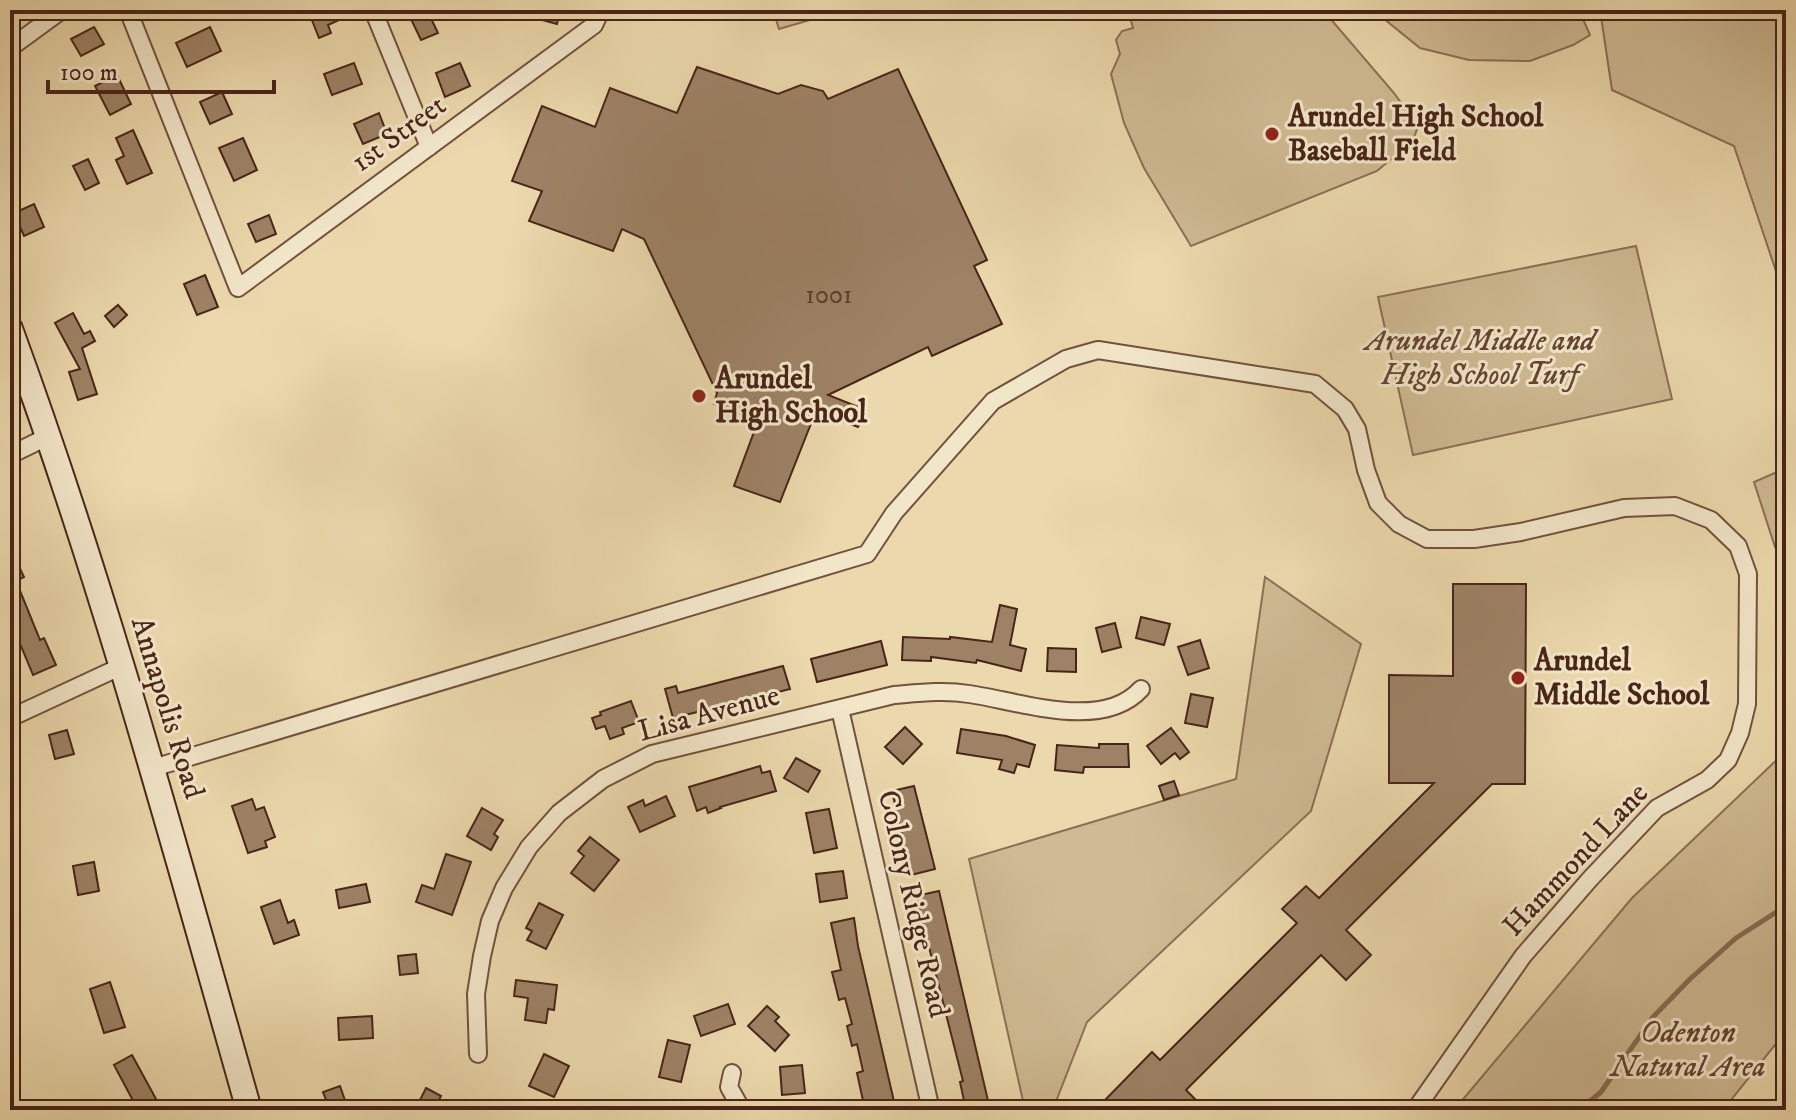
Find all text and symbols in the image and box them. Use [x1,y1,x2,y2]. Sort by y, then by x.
scale bar [48,44,274,94]
text: 100 m [60,58,118,88]
street label: 1st Street [344,87,454,181]
place label: Arundel High School Baseball Field [1287,99,1544,170]
marker: Arundel High School Baseball Field [1263,125,1281,143]
house number: 1001 [806,279,852,312]
park label: Arundel Middle and High School Turf [1362,323,1600,394]
place label: Arundel High School [714,361,868,432]
marker: Arundel High School [690,387,708,405]
street label: Annapolis Road [122,613,212,803]
place label: Arundel Middle School [1533,643,1710,714]
marker: Arundel Middle School [1509,669,1527,687]
street label: Lisa Avenue [634,677,784,751]
street label: Hammond Lane [1495,775,1657,945]
street label: Colony Ridge Road [869,787,957,1021]
park label: Odenton Natural Area [1609,1015,1765,1086]

